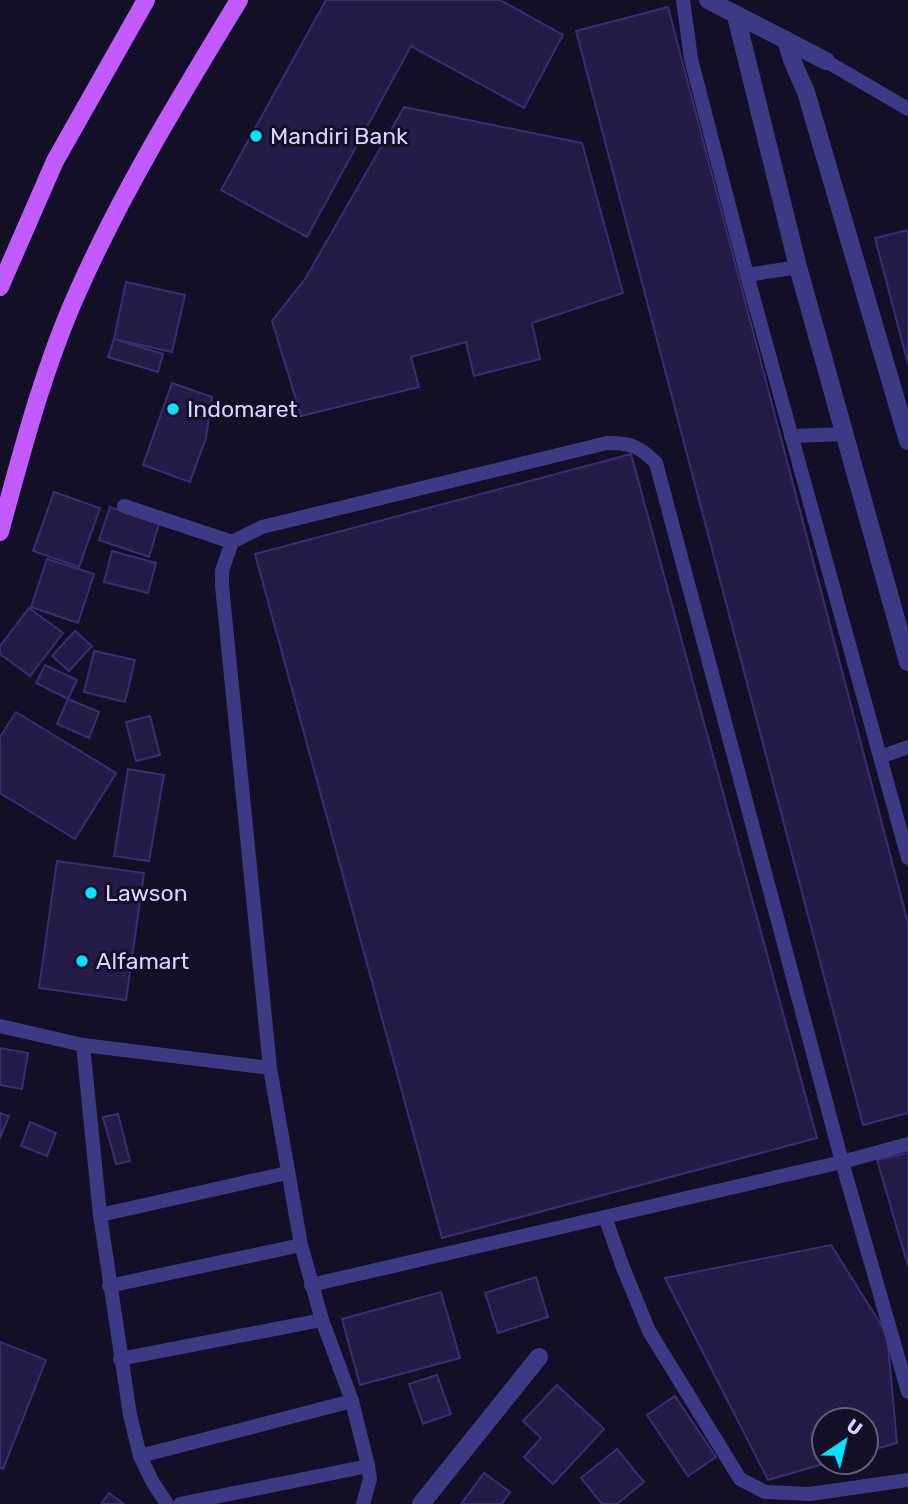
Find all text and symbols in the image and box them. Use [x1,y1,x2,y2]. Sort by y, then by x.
place label: Mandiri Bank [270,122,408,150]
marker: Mandiri Bank [248,128,264,144]
place label: Indomaret [187,395,298,423]
marker: Indomaret [165,401,181,417]
place label: Lawson [105,879,188,907]
marker: Lawson [83,885,99,901]
place label: Alfamart [96,947,189,975]
marker: Alfamart [74,953,90,969]
north arrow [810,1406,880,1476]
text: U [842,1414,867,1441]

